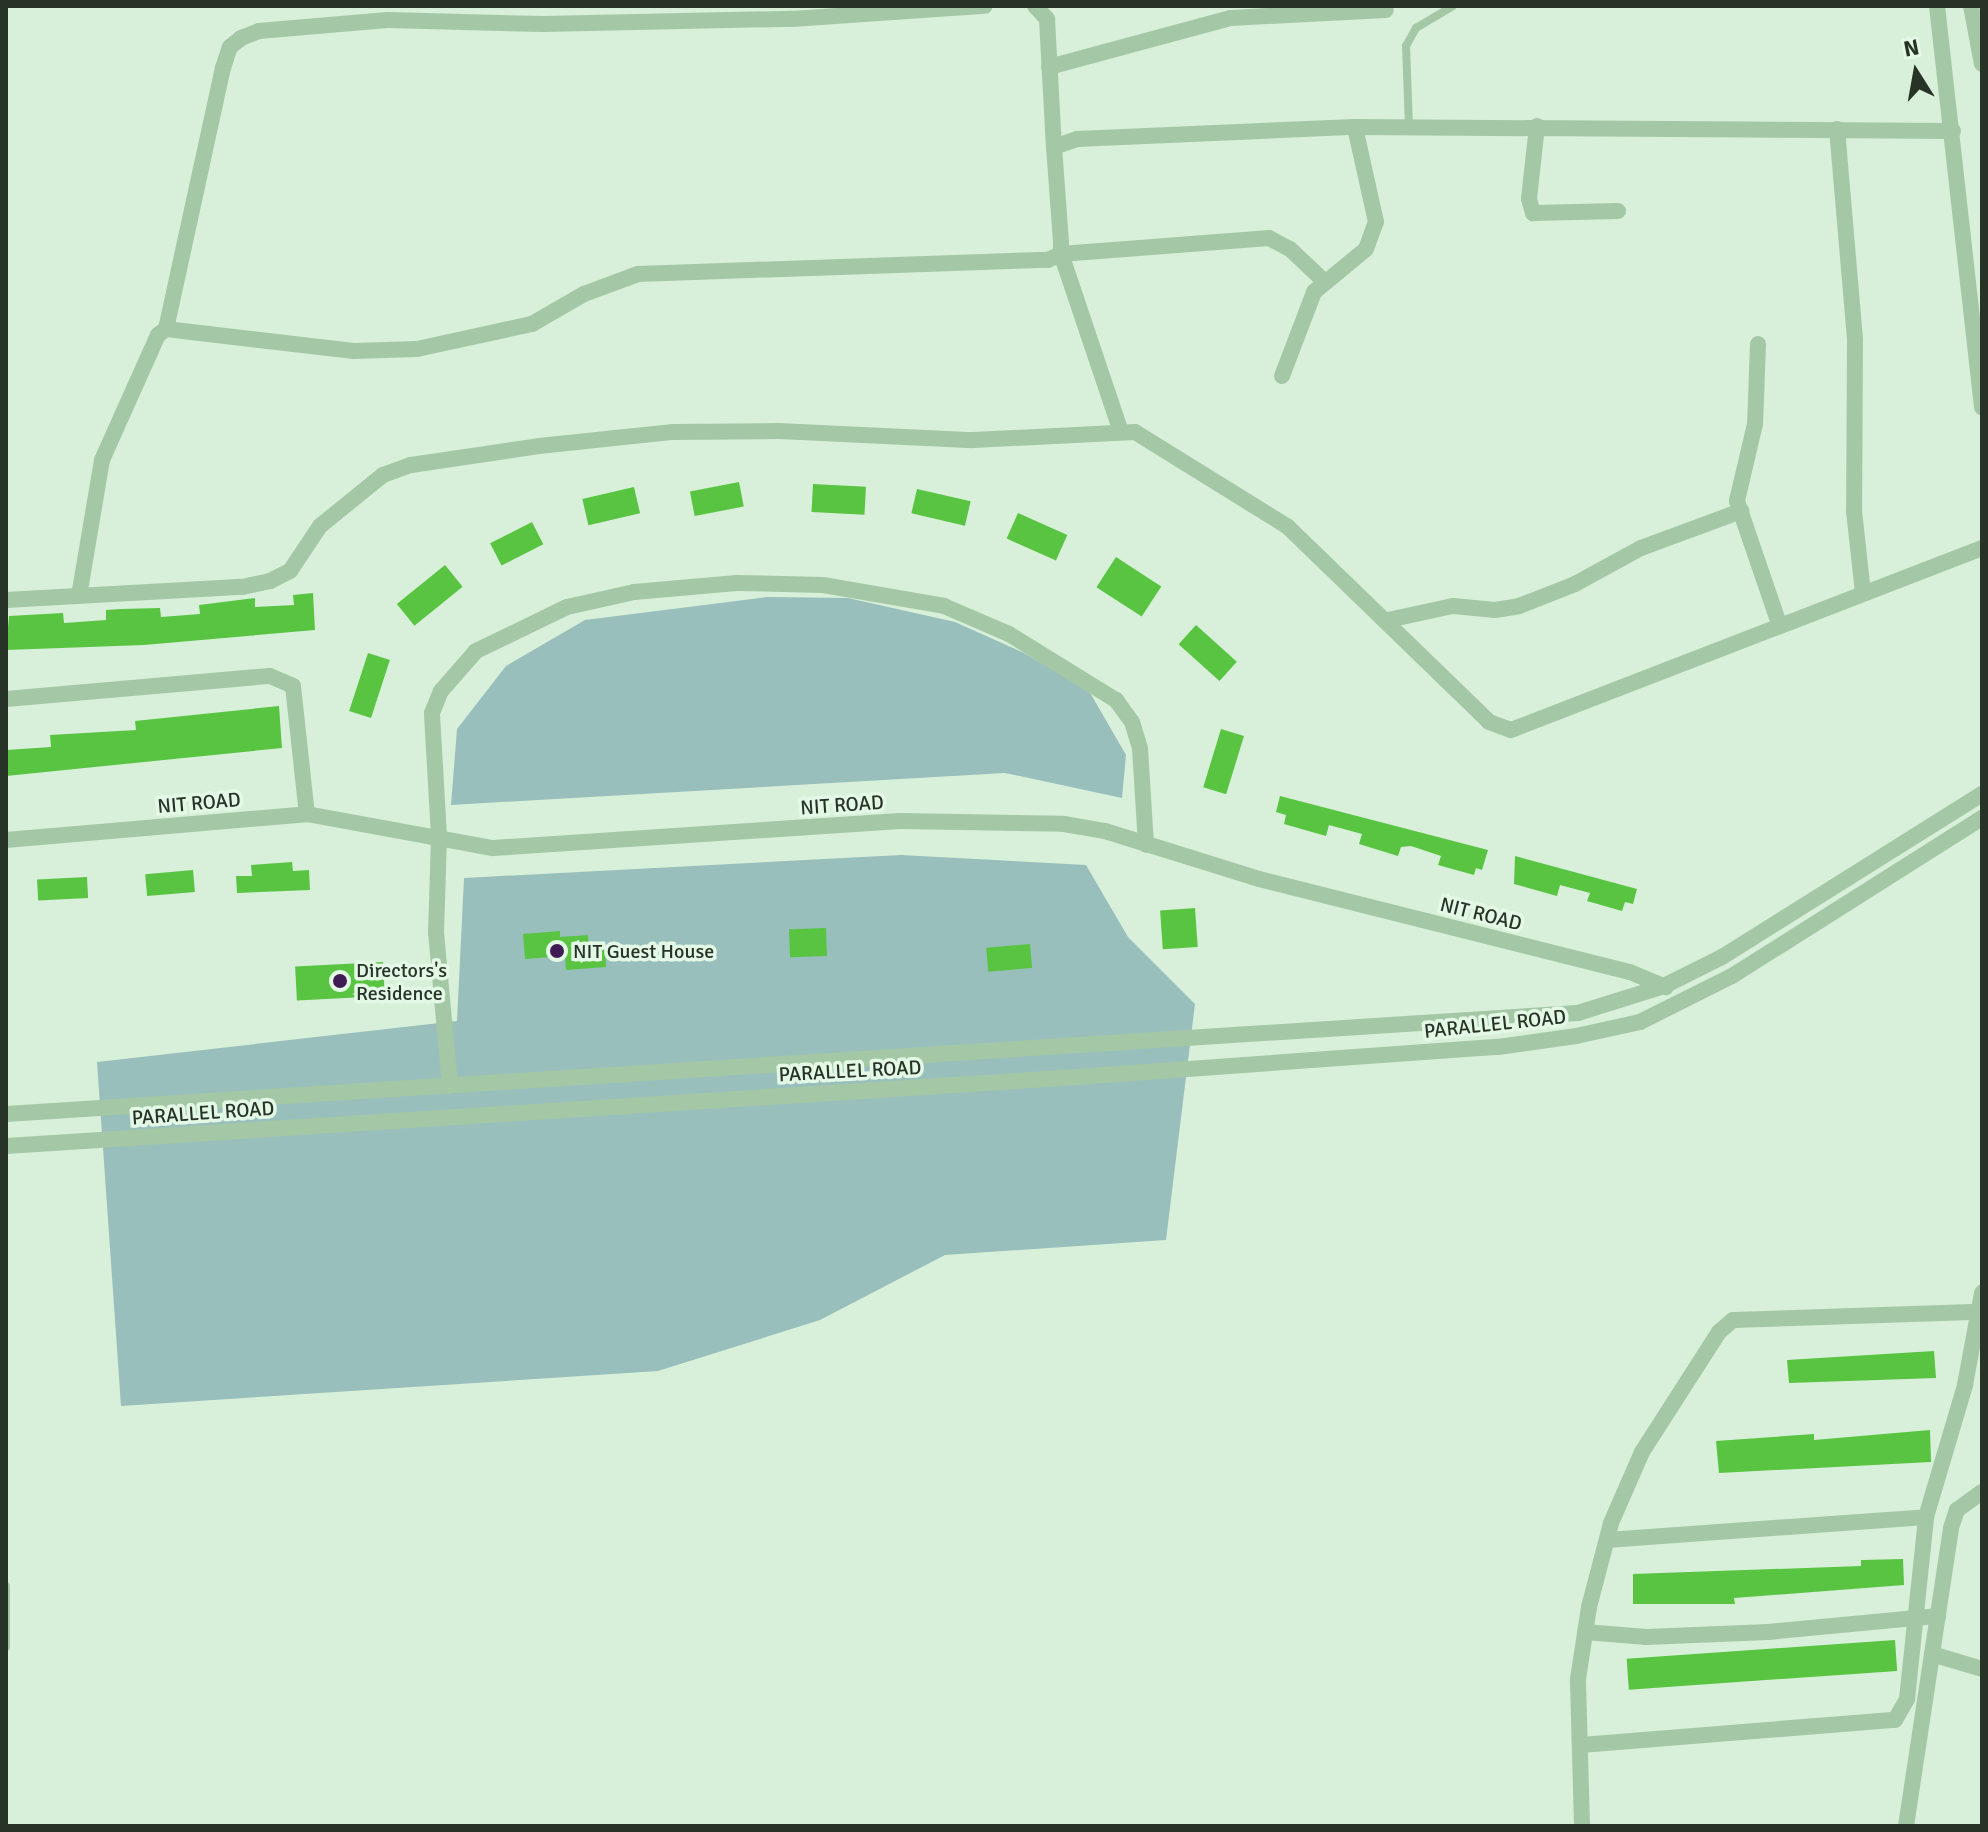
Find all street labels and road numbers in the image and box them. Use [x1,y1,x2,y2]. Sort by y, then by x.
street label: NIT ROAD [156,787,242,819]
street label: NIT ROAD [800,790,884,820]
street label: NIT ROAD [1438,892,1524,936]
street label: PARALLEL ROAD [1423,1005,1567,1043]
street label: PARALLEL ROAD [778,1055,922,1087]
street label: PARALLEL ROAD [131,1096,275,1130]

